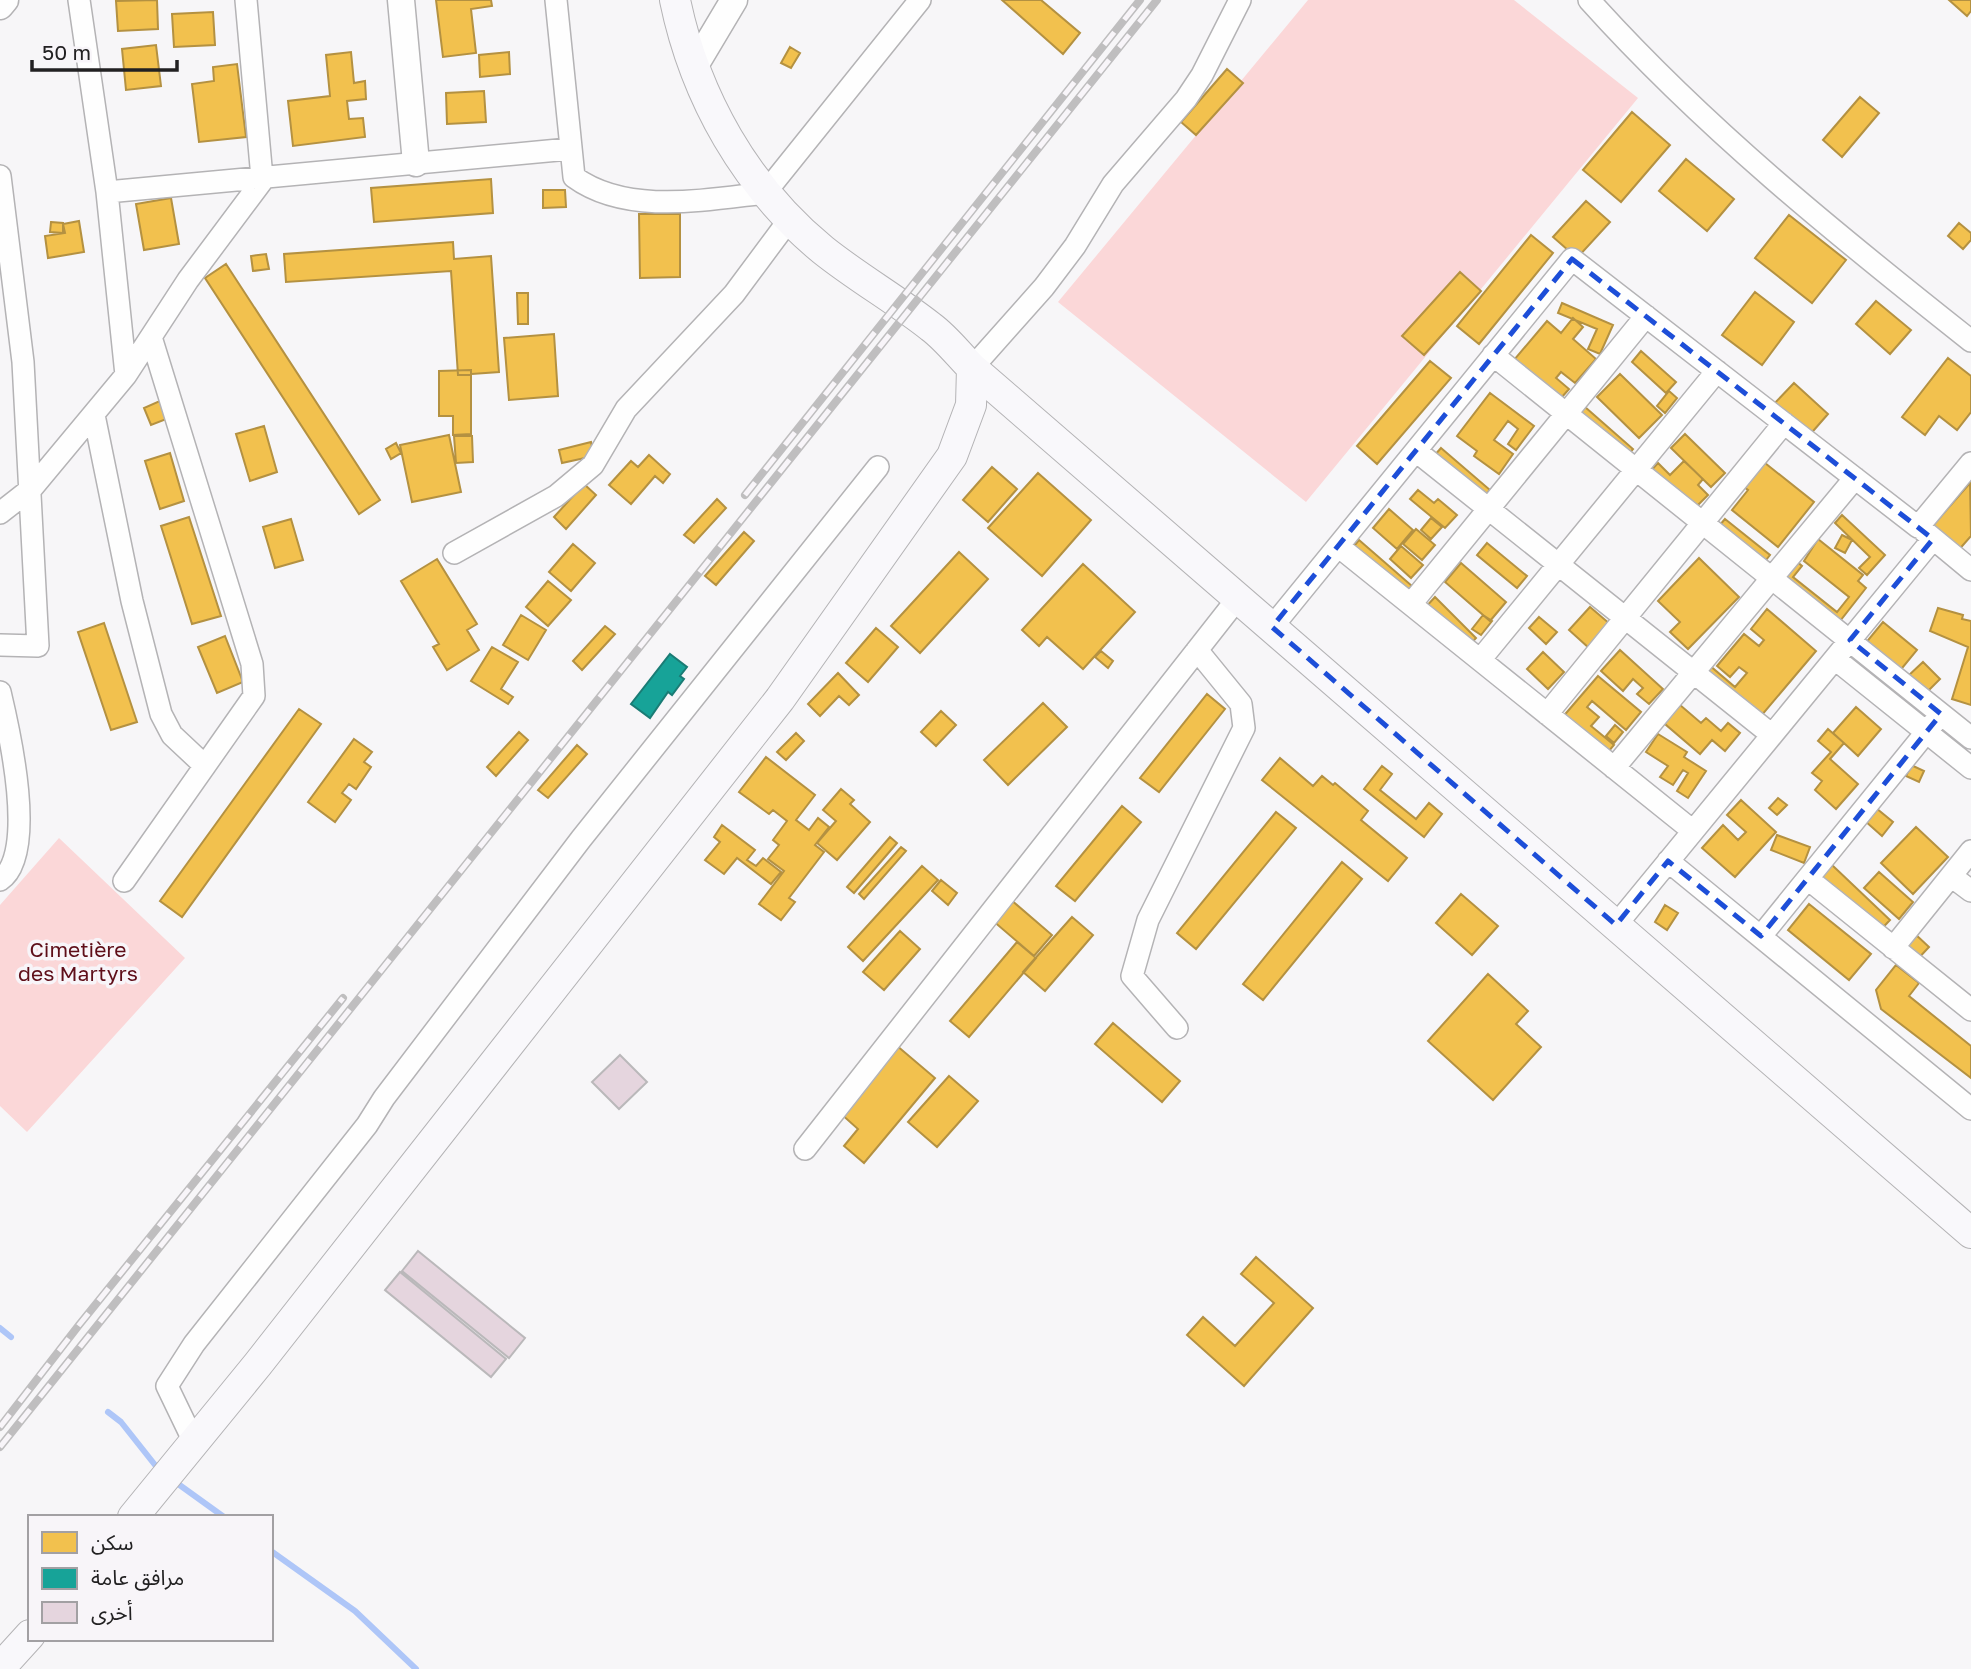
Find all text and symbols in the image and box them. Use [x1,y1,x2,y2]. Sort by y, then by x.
scale bar [32,28,177,72]
text: 50 m [42,39,91,65]
park label: Cimetière des Martyrs [18,936,138,986]
legend [28,1515,273,1641]
text: سكن [91,1529,133,1555]
text: مرافق عامة [91,1564,184,1591]
text: أخرى [91,1599,133,1625]

